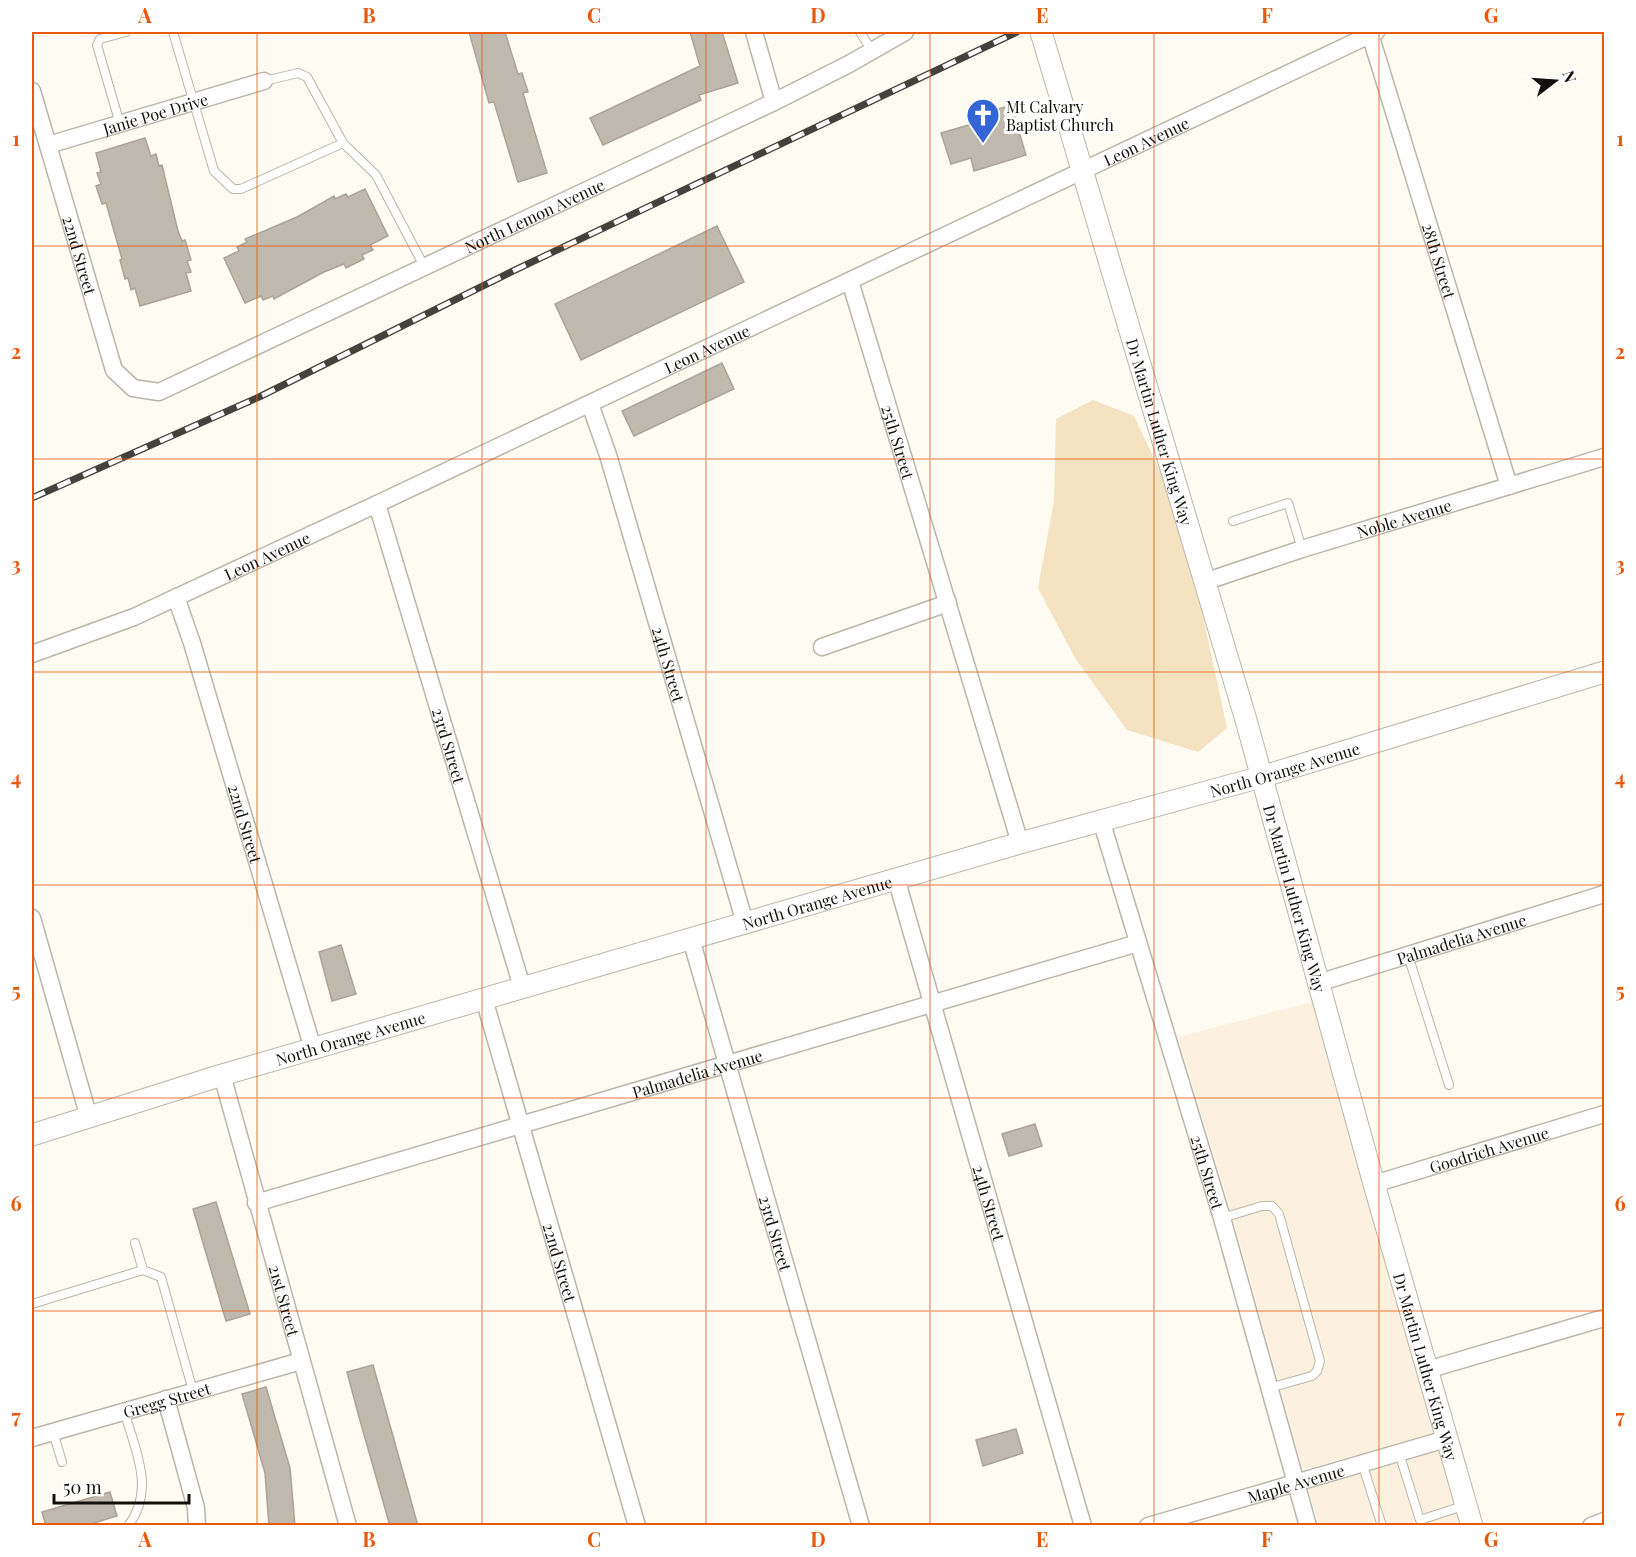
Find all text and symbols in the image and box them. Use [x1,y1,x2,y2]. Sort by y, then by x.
text: A [137,1,152,28]
text: B [362,1,376,28]
text: C [587,1,601,28]
text: D [810,1,826,28]
text: E [1036,1,1048,28]
text: F [1261,1,1273,28]
text: G [1484,1,1499,28]
north arrow [1525,51,1585,111]
text: N [1558,68,1582,85]
street label: Janie Poe Drive [99,88,210,139]
place label: Mt Calvary Baptist Church [1006,96,1114,135]
church icon: Mt Calvary Baptist Church [965,97,1001,144]
street label: Leon Avenue [1100,111,1192,170]
text: 1 [12,124,20,151]
text: 1 [1616,124,1624,151]
street label: North Lemon Avenue [461,173,608,257]
street label: 22nd Street [59,213,102,297]
street label: 28th Street [1418,220,1461,301]
street label: Leon Avenue [660,319,753,377]
street label: Dr Martin Luther King Way [1122,336,1198,528]
text: 2 [11,337,21,364]
text: 2 [1615,337,1625,364]
street label: 25th Street [878,402,920,482]
street label: Noble Avenue [1354,494,1454,542]
street label: Leon Avenue [221,526,313,584]
text: 3 [11,550,21,577]
text: 3 [1615,550,1625,577]
street label: 24th Street [648,624,690,705]
street label: 23rd Street [428,705,471,786]
street label: North Orange Avenue [1207,737,1362,801]
text: 4 [11,763,21,790]
text: 4 [1615,763,1625,790]
street label: 22nd Street [224,782,268,866]
street label: Dr Martin Luther King Way [1259,802,1331,995]
street label: North Orange Avenue [740,870,894,934]
street label: Palmadelia Avenue [1394,908,1529,968]
text: 5 [11,976,21,1003]
text: 5 [1615,976,1625,1003]
street label: North Orange Avenue [273,1006,428,1069]
street label: Palmadelia Avenue [630,1044,765,1102]
street label: Goodrich Avenue [1427,1121,1551,1177]
street label: 25th Street [1187,1132,1229,1212]
street label: 24th Street [969,1163,1011,1243]
text: 6 [10,1189,22,1216]
text: 6 [1614,1189,1626,1216]
street label: 23rd Street [755,1193,797,1274]
street label: 22nd Street [539,1220,582,1304]
street label: 21st Street [265,1262,305,1339]
street label: Dr Martin Luther King Way [1389,1270,1463,1463]
street label: Gregg Street [120,1377,213,1422]
text: 7 [11,1402,21,1429]
text: 7 [1615,1402,1625,1429]
street label: Maple Avenue [1245,1459,1347,1507]
scale bar [54,1467,189,1505]
text: 50 m [63,1475,102,1499]
text: A [137,1525,152,1552]
text: B [362,1525,376,1552]
text: C [587,1525,601,1552]
text: D [810,1525,826,1552]
text: E [1036,1525,1048,1552]
text: F [1261,1525,1273,1552]
text: G [1484,1525,1499,1552]

